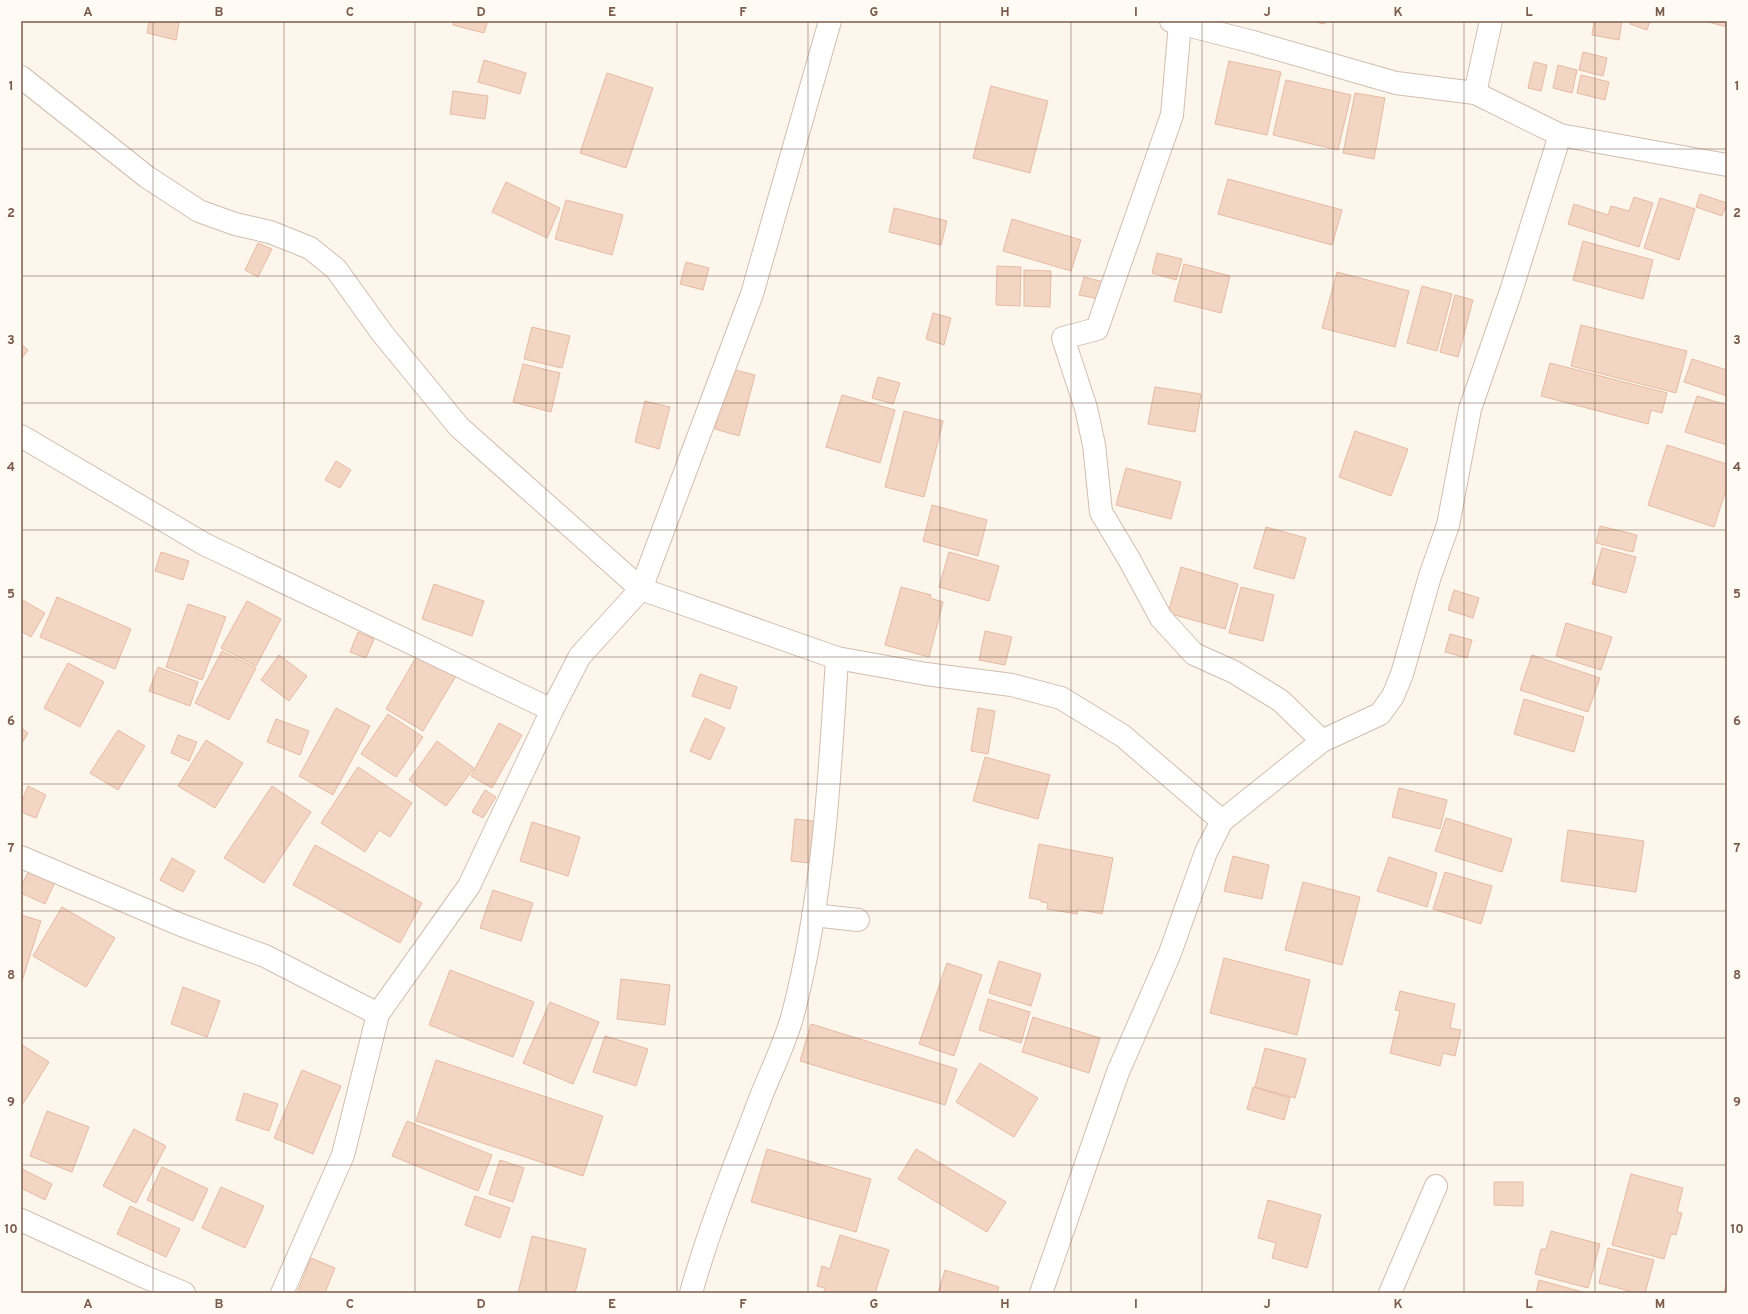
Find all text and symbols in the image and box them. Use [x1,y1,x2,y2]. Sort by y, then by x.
text: A [83,5,93,21]
text: B [215,5,224,21]
text: C [346,5,354,21]
text: D [476,5,486,21]
text: E [608,5,616,21]
text: F [739,5,747,21]
text: G [870,5,879,21]
text: H [1000,5,1010,21]
text: I [1134,5,1138,21]
text: J [1263,5,1271,21]
text: K [1393,5,1403,21]
text: L [1525,5,1533,21]
text: M [1655,5,1665,21]
text: 1 [8,79,14,95]
text: 1 [1734,79,1740,95]
text: 2 [7,206,15,222]
text: 2 [1733,206,1741,222]
text: 3 [7,333,15,349]
text: 3 [1733,333,1741,349]
text: 4 [7,460,15,476]
text: 4 [1733,460,1741,476]
text: 5 [7,587,15,603]
text: 5 [1733,587,1741,603]
text: 6 [7,714,15,730]
text: 6 [1733,714,1741,730]
text: 7 [8,841,15,857]
text: 7 [1734,841,1741,857]
text: 8 [7,968,15,984]
text: 8 [1733,968,1741,984]
text: 9 [7,1095,15,1111]
text: 9 [1733,1095,1741,1111]
text: 10 [4,1222,18,1238]
text: 10 [1730,1222,1744,1238]
text: A [83,1297,93,1313]
text: B [215,1297,224,1313]
text: C [346,1297,354,1313]
text: D [476,1297,486,1313]
text: E [608,1297,616,1313]
text: F [739,1297,747,1313]
text: G [870,1297,879,1313]
text: H [1000,1297,1010,1313]
text: I [1134,1297,1138,1313]
text: J [1263,1297,1271,1313]
text: K [1393,1297,1403,1313]
text: L [1525,1297,1533,1313]
text: M [1655,1297,1665,1313]

